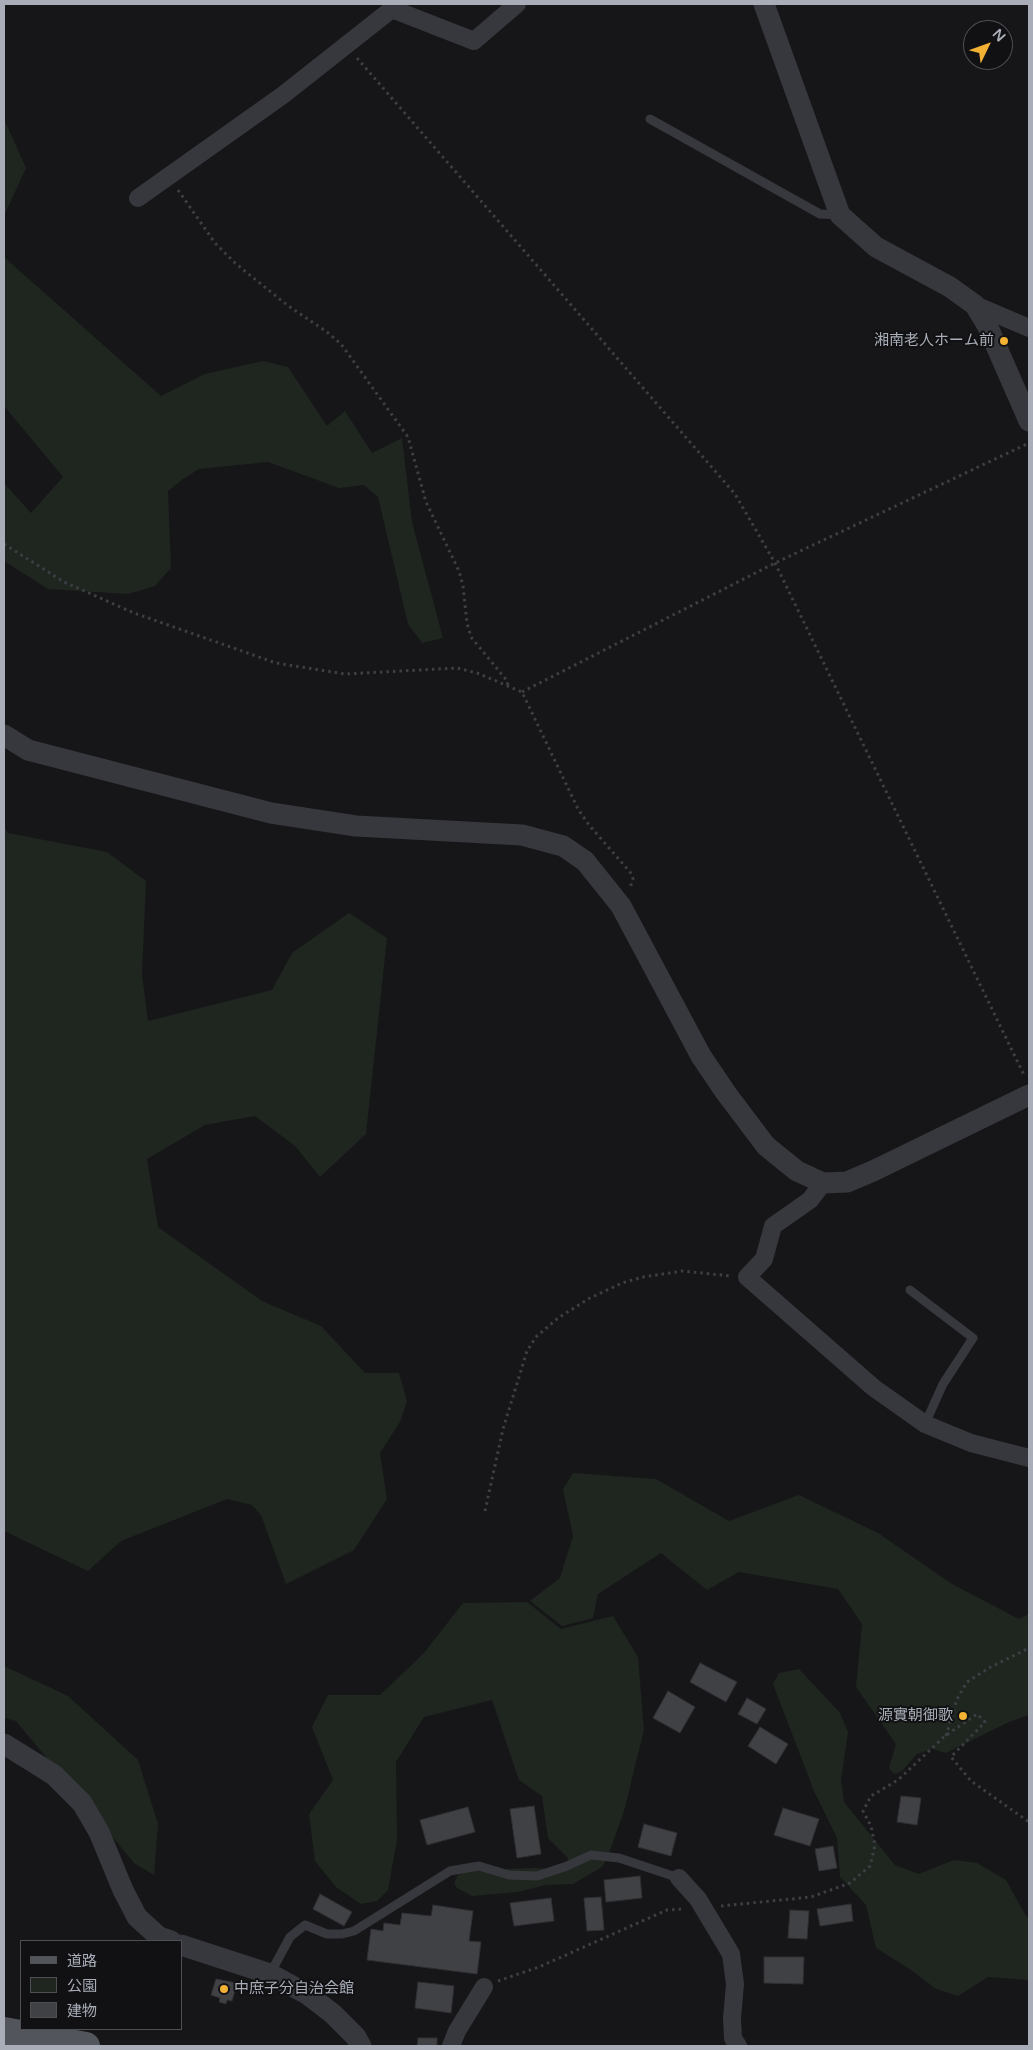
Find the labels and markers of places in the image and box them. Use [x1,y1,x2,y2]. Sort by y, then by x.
place label: 湘南老人ホーム前 [874,332,994,350]
marker: 湘南老人ホーム前 [998,335,1010,347]
place label: 源實朝御歌 [878,1707,953,1725]
marker: 源實朝御歌 [957,1710,969,1722]
place label: 中庶子分自治会館 [234,1980,354,1998]
marker: 中庶子分自治会館 [218,1983,230,1995]

